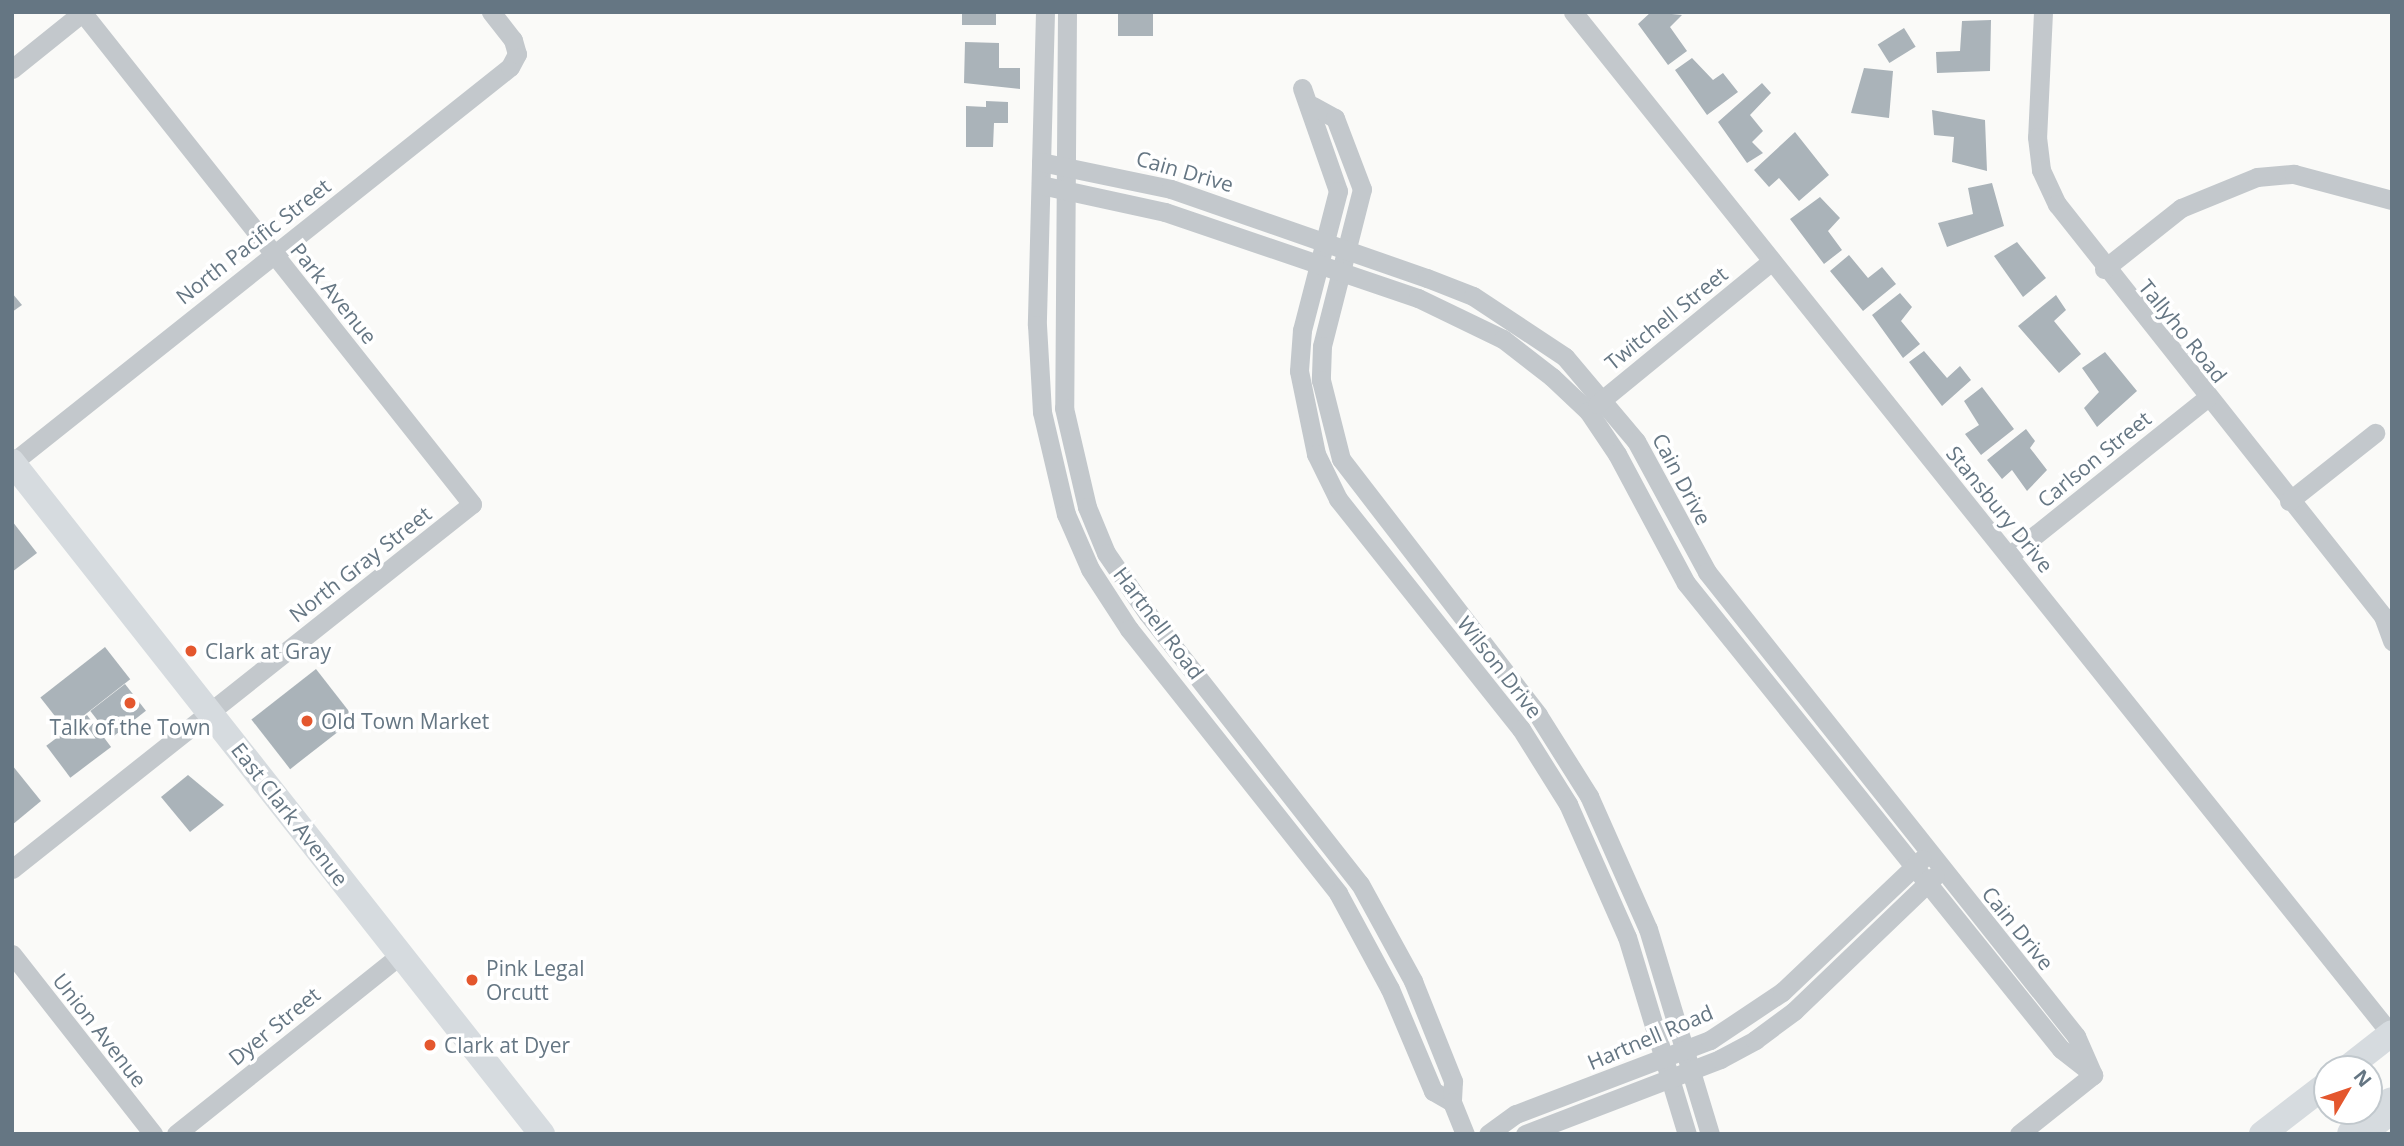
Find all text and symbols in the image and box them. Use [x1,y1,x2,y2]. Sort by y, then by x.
street label: Cain Drive [1133,145,1237,197]
street label: North Pacific Street [171,173,335,309]
street label: Park Avenue [286,237,382,349]
street label: Twitchell Street [1600,261,1732,375]
street label: Tallyho Road [2134,274,2232,388]
street label: Carlson Street [2032,406,2156,512]
street label: Cain Drive [1647,429,1717,529]
street label: Stansbury Drive [1941,441,2059,577]
street label: North Gray Street [284,501,436,627]
street label: Hartnell Road [1109,562,1209,684]
street label: Wilson Drive [1452,611,1548,723]
place label: Clark at Gray [205,638,331,664]
marker: Clark at Gray [183,643,199,659]
marker: Talk of the Town [122,695,138,711]
place label: Old Town Market [321,708,489,734]
marker: Old Town Market [299,713,315,729]
place label: Talk of the Town [49,714,211,740]
street label: East Clark Avenue [226,737,354,891]
street label: Cain Drive [1977,881,2059,975]
place label: Pink Legal Orcutt [486,955,584,1005]
street label: Union Avenue [48,968,152,1092]
marker: Pink Legal Orcutt [464,972,480,988]
street label: Dyer Street [223,982,325,1070]
street label: Hartnell Road [1583,999,1717,1075]
place label: Clark at Dyer [444,1032,570,1058]
marker: Clark at Dyer [422,1037,438,1053]
north arrow [2313,1055,2383,1125]
text: N [2348,1064,2378,1092]

